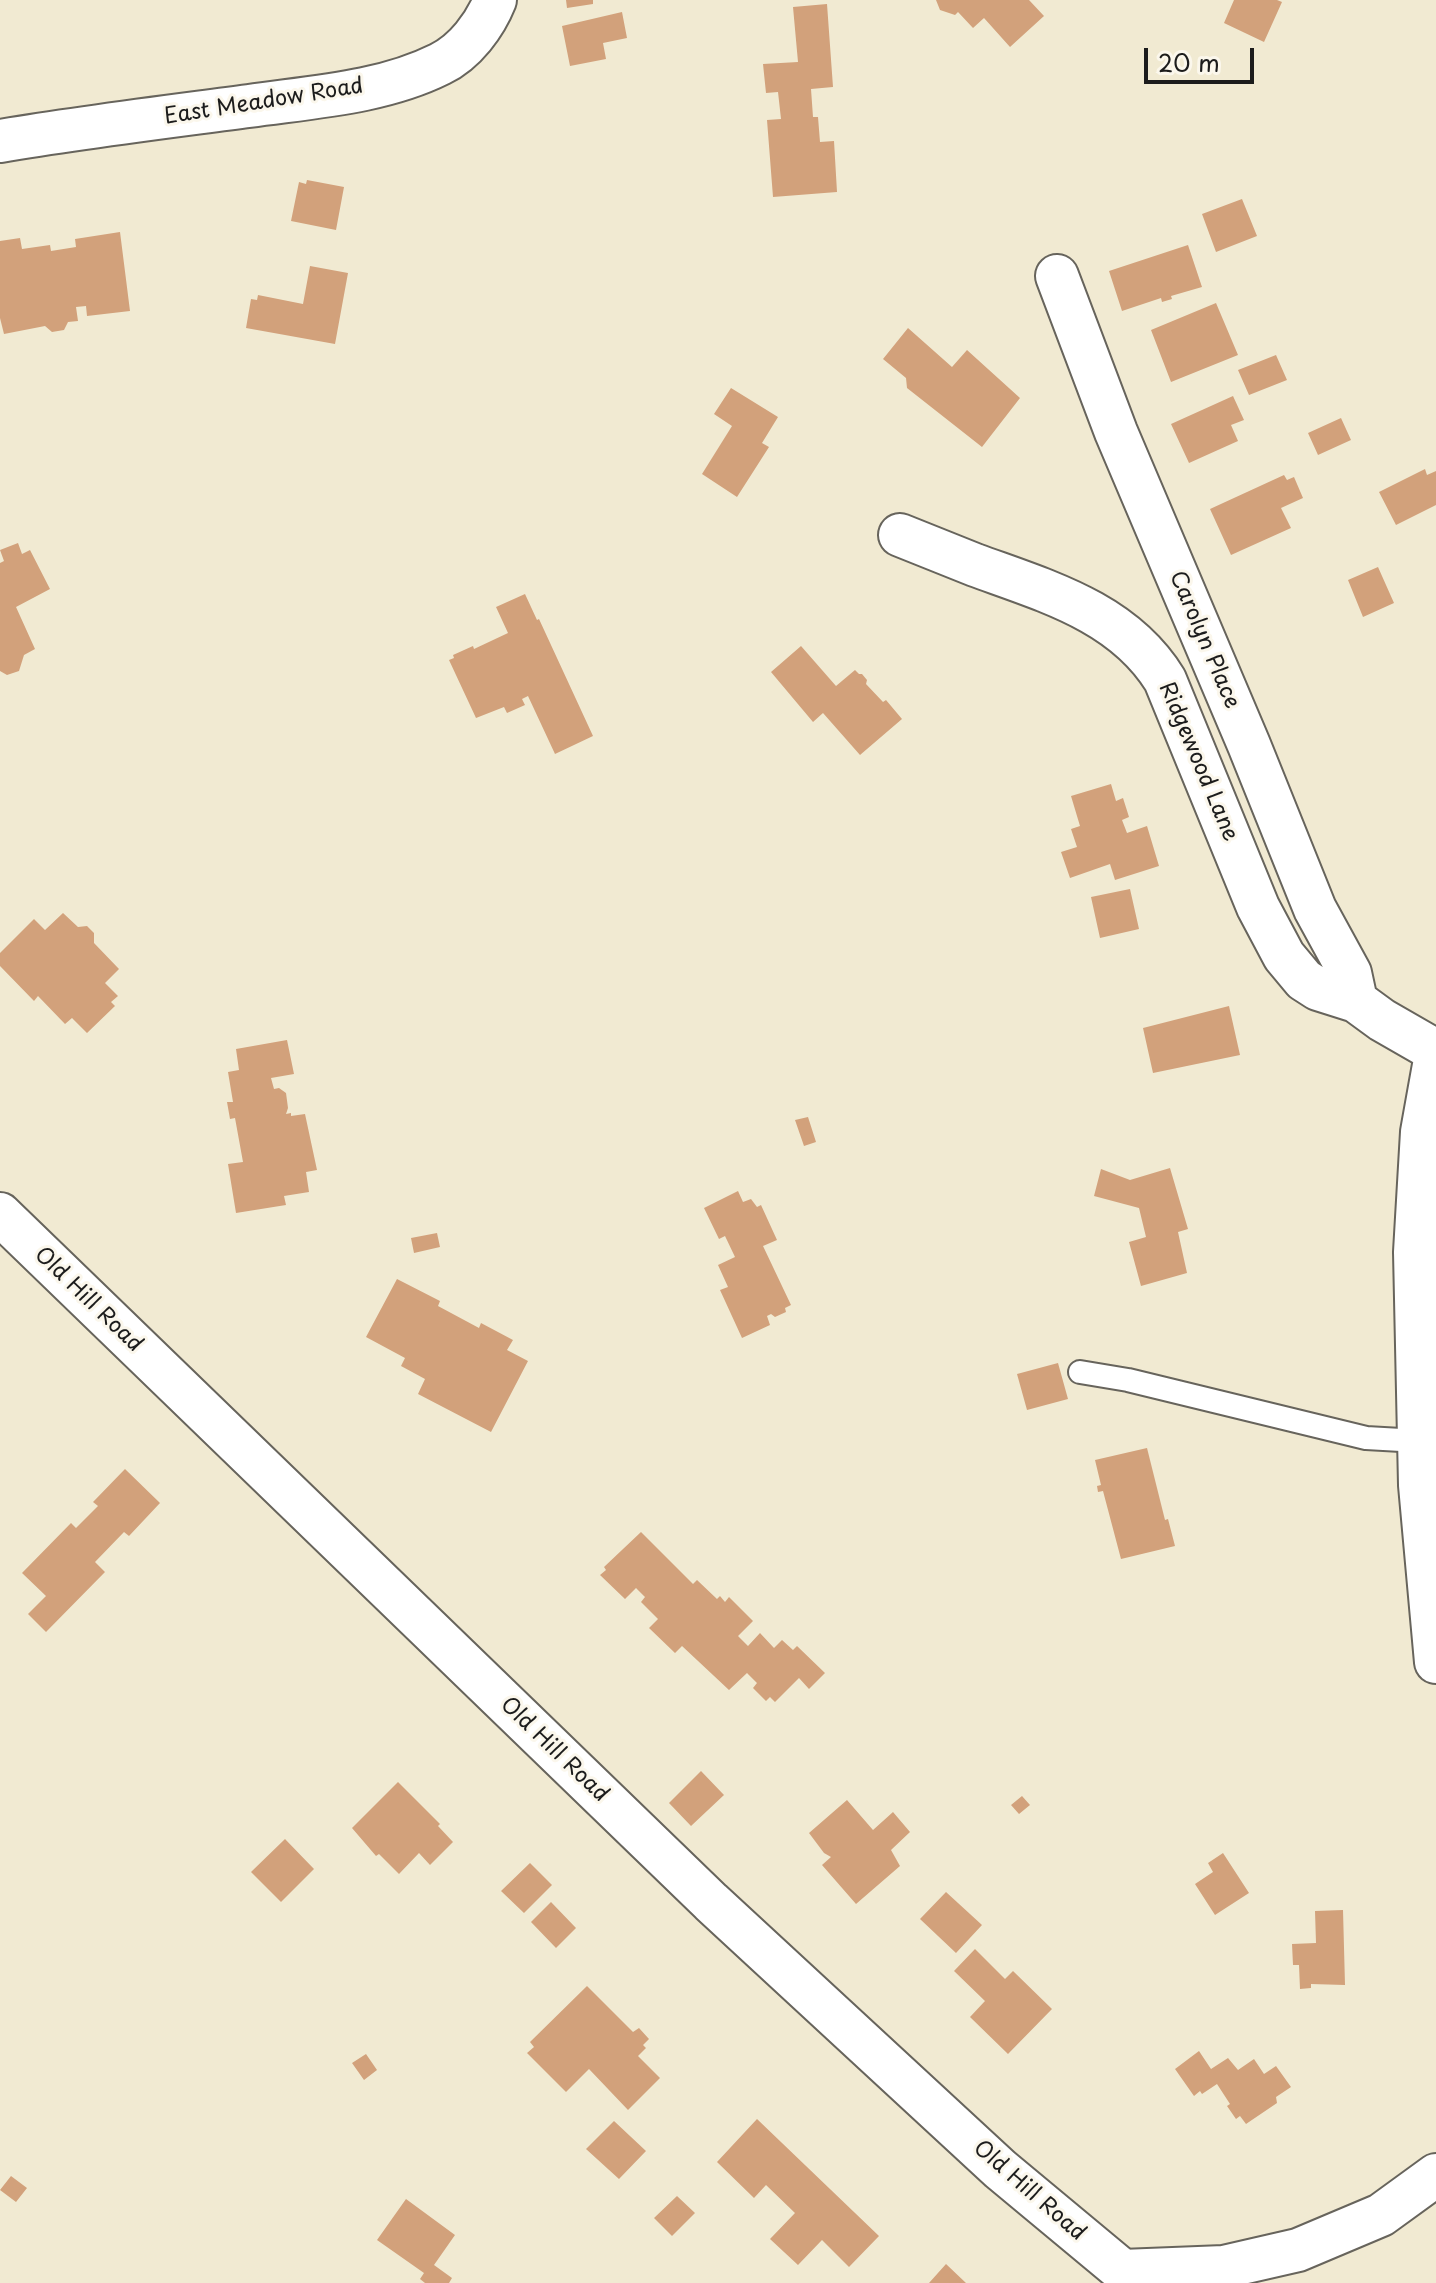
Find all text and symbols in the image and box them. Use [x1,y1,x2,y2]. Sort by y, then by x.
scale bar [1148,32,1258,82]
text: 20 m [1158,44,1220,80]
street label: East Meadow Road [163,73,365,131]
street label: Carolyn Place [1163,567,1245,713]
street label: Ridgewood Lane [1153,679,1243,845]
street label: Old Hill Road [28,1242,148,1358]
street label: Old Hill Road [494,1692,614,1808]
street label: Old Hill Road [968,2135,1090,2247]

